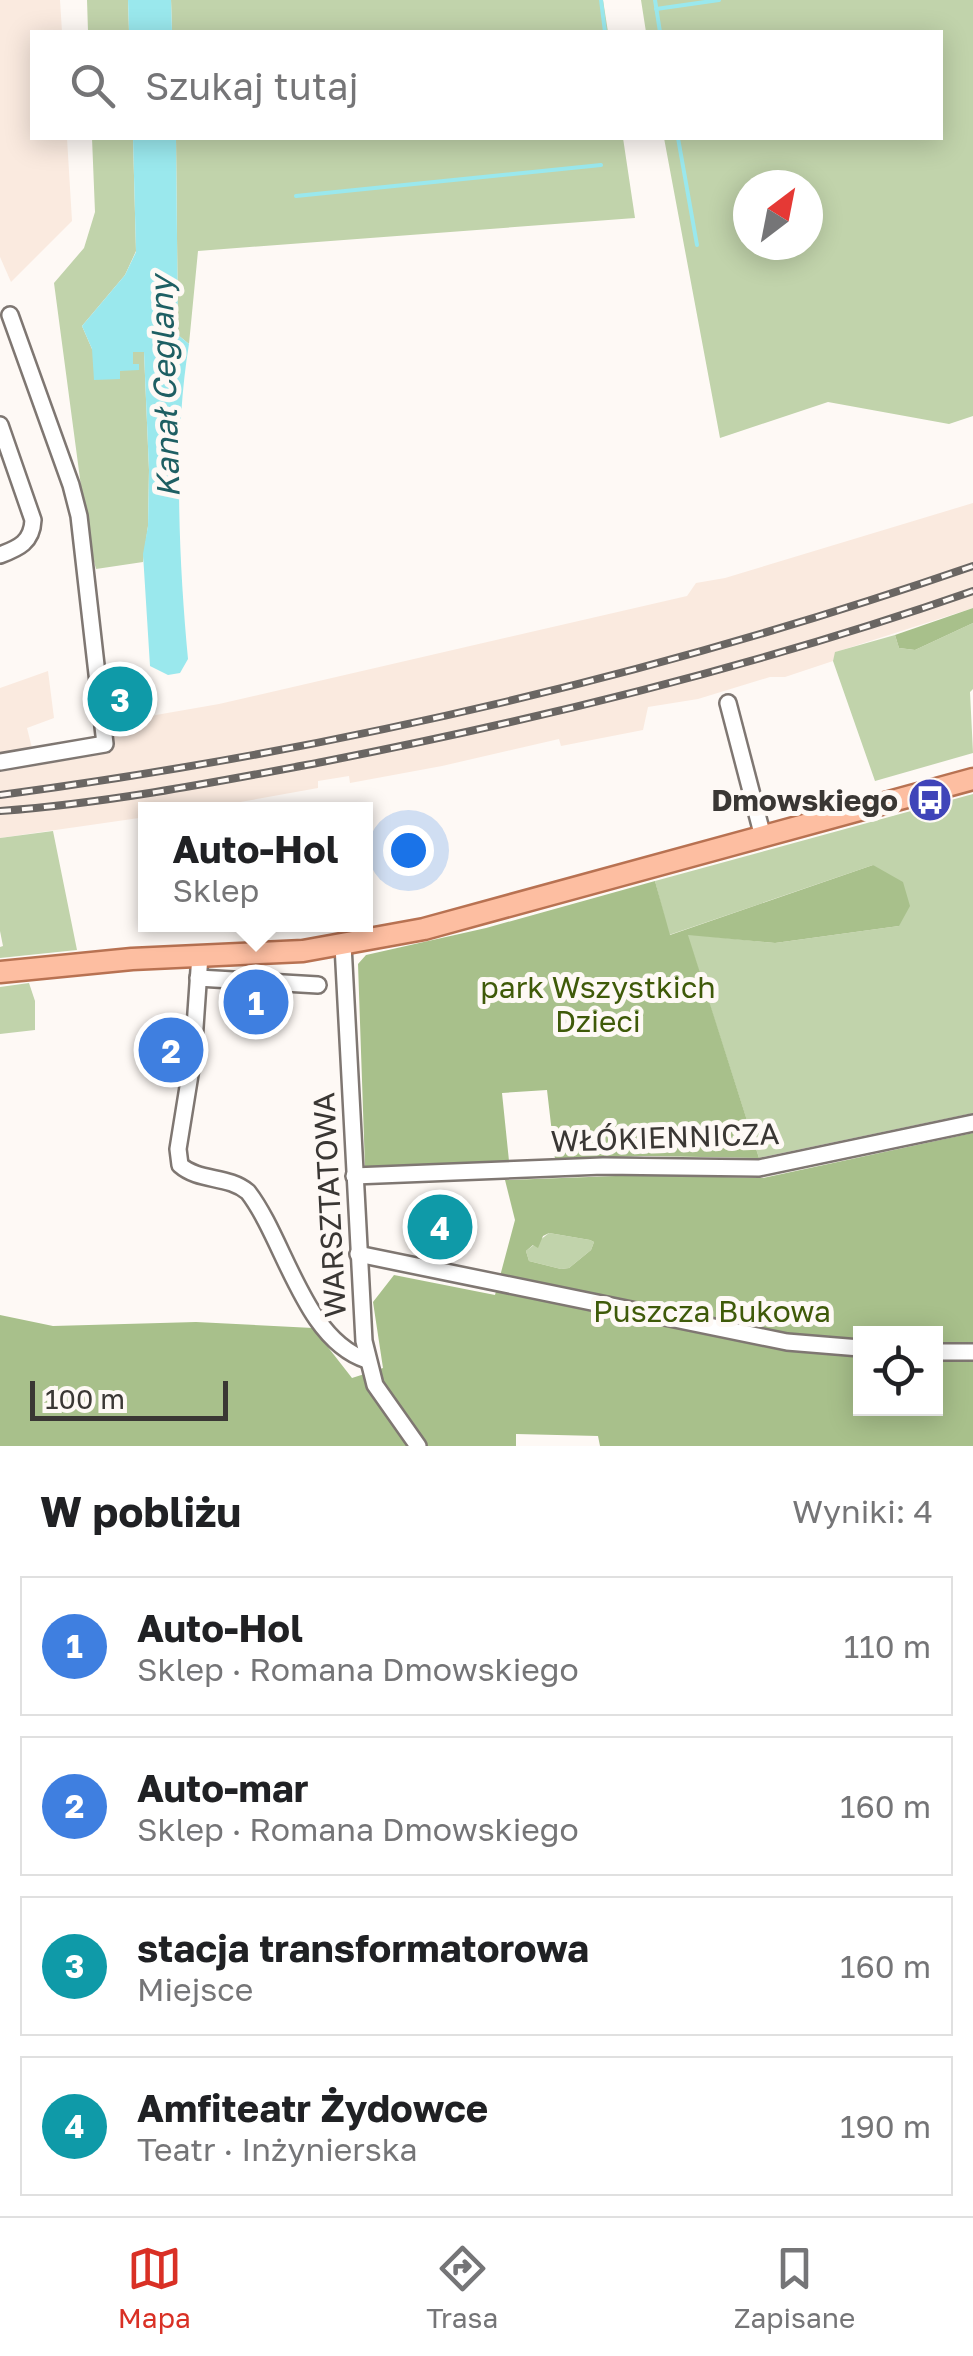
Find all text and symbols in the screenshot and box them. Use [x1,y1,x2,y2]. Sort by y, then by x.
search box [30,30,943,140]
icon: search [65,58,120,113]
text: Szukaj tutaj [145,63,359,108]
north arrow [733,170,823,260]
water label: Kanał Ceglany [141,271,187,498]
pin: 3 [88,662,152,736]
bus stop icon: Dmowskiego [907,777,953,823]
place label: Dmowskiego [711,782,898,818]
popup [138,802,373,932]
your location [383,825,434,876]
text: Auto-Hol [173,826,338,871]
text: Sklep [173,871,259,909]
pin: 1 [224,964,288,1040]
park label: park Wszystkich Dzieci [480,969,716,1039]
pin: 2 [138,1012,204,1088]
street label: WARSZTATOWA [305,1092,353,1318]
street label: WŁÓKIENNICZA [550,1115,780,1159]
pin: 4 [408,1190,472,1264]
park label: Puszcza Bukowa [593,1293,831,1329]
map controls [853,1326,943,1416]
button: locate [853,1326,943,1416]
scale bar [30,1376,228,1420]
text: 100 m [45,1382,125,1415]
text: W pobliżu [40,1486,241,1536]
text: Wyniki: 4 [792,1492,933,1530]
text: Auto-Hol [137,1605,303,1650]
text: 1 [66,1627,83,1665]
text: 110 m [844,1627,931,1665]
text: Sklep · Romana Dmowskiego [137,1650,579,1688]
text: Auto-mar [137,1765,309,1810]
text: 2 [65,1787,84,1825]
text: 160 m [840,1787,931,1825]
text: Sklep · Romana Dmowskiego [137,1810,579,1848]
text: stacja transformatorowa [137,1925,589,1970]
text: 3 [65,1947,84,1985]
text: 160 m [840,1947,931,1985]
text: Miejsce [137,1970,253,2008]
text: Amfiteatr Żydowce [137,2085,488,2130]
text: 4 [64,2107,85,2145]
text: 190 m [840,2107,931,2145]
text: Teatr · Inżynierska [137,2130,418,2168]
tab: Mapa [118,2241,191,2334]
tab: Trasa [426,2241,498,2334]
tab: Zapisane [734,2241,855,2334]

